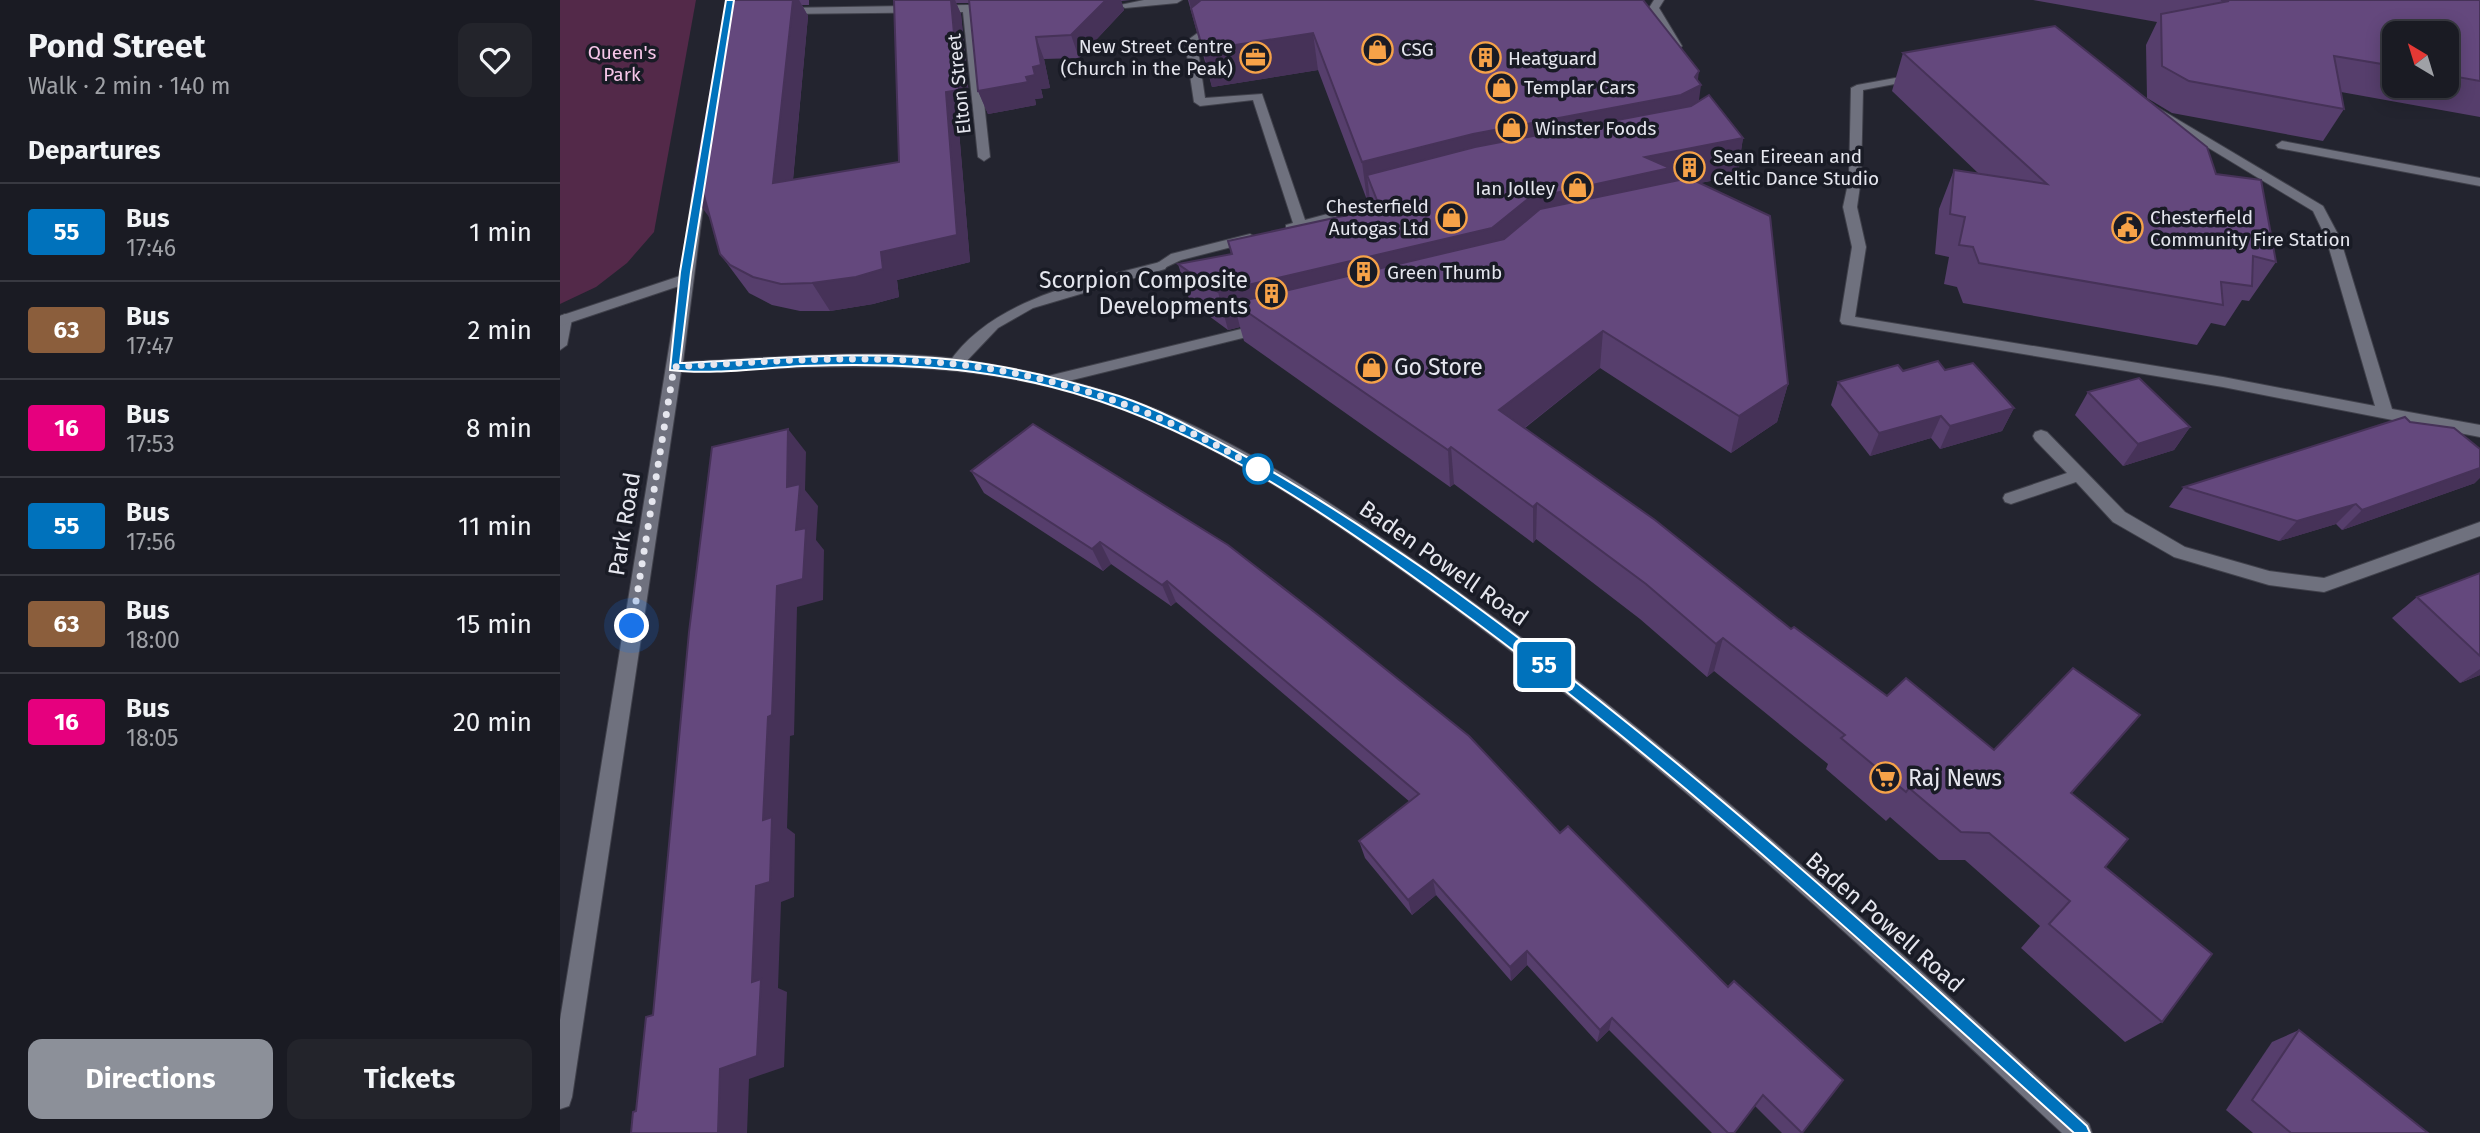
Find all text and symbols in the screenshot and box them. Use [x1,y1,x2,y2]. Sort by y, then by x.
north arrow [2382,21,2459,98]
map controls [2382,21,2459,98]
button: heart [458,23,532,97]
text: Pond Street [28,26,206,66]
street label: Elton Street [942,32,976,135]
shop icon: CSG [1361,32,1395,66]
place label: New Street Centre (Church in the Peak) [1060,35,1233,80]
place label: CSG [1401,38,1434,61]
office icon: New Street Centre (Church in the Peak) [1239,40,1273,74]
park label: Queen's Park [588,41,656,86]
building icon: Heatguard [1468,41,1502,75]
place label: Heatguard [1508,47,1597,70]
shop icon: Templar Cars [1484,70,1518,104]
text: Walk · 2 min · 140 m [28,72,231,100]
place label: Templar Cars [1524,76,1636,99]
shop icon: Winster Foods [1495,111,1529,145]
place label: Winster Foods [1535,117,1657,140]
text: Departures [28,135,161,166]
place label: Sean Eireean and Celtic Dance Studio [1713,145,1879,190]
building icon: Sean Eireean and Celtic Dance Studio [1673,150,1707,184]
shop icon: Ian Jolley [1561,171,1595,205]
place label: Ian Jolley [1475,177,1556,200]
place label: Chesterfield Autogas Ltd [1326,195,1429,240]
shop icon: Chesterfield Autogas Ltd [1435,200,1469,234]
text: Bus [126,203,169,234]
place label: Chesterfield Community Fire Station [2150,206,2351,251]
public building icon: Chesterfield Community Fire Station [2110,211,2144,245]
text: 1 min [469,217,532,248]
text: 55 [54,218,79,246]
text: 17:46 [126,234,176,262]
building icon: Green Thumb [1347,255,1381,289]
place label: Green Thumb [1387,261,1502,284]
place label: Scorpion Composite Developments [1039,266,1248,320]
building icon: Scorpion Composite Developments [1254,276,1288,310]
text: Bus [126,301,169,332]
text: 2 min [467,315,532,346]
text: 63 [54,316,79,344]
text: 17:47 [126,332,173,360]
shop icon: Go Store [1354,350,1388,384]
place label: Go Store [1394,353,1483,381]
text: Bus [126,399,169,430]
text: 8 min [466,413,532,444]
text: 16 [54,414,79,442]
text: 17:53 [126,430,175,458]
unlabelled marker [1243,454,1273,484]
street label: Park Road [602,470,646,578]
street label: Baden Powell Road [1354,494,1534,632]
text: Bus [126,497,169,528]
text: 11 min [458,511,532,542]
text: 55 [54,512,79,540]
text: 17:56 [126,528,176,556]
text: Bus [126,595,169,626]
your location [614,608,649,643]
text: 15 min [456,609,532,640]
text: 63 [54,610,79,638]
text: 18:00 [126,626,180,654]
line badge: 55 [1513,642,1576,688]
text: 55 [1531,651,1557,679]
text: Bus [126,693,169,724]
text: 20 min [453,707,532,738]
text: 16 [54,708,79,736]
text: 18:05 [126,724,179,752]
supermarket icon: Raj News [1868,761,1902,795]
place label: Raj News [1908,764,2002,792]
street label: Baden Powell Road [1800,846,1970,998]
button: Directions [28,1039,273,1119]
button: Tickets [287,1039,532,1119]

